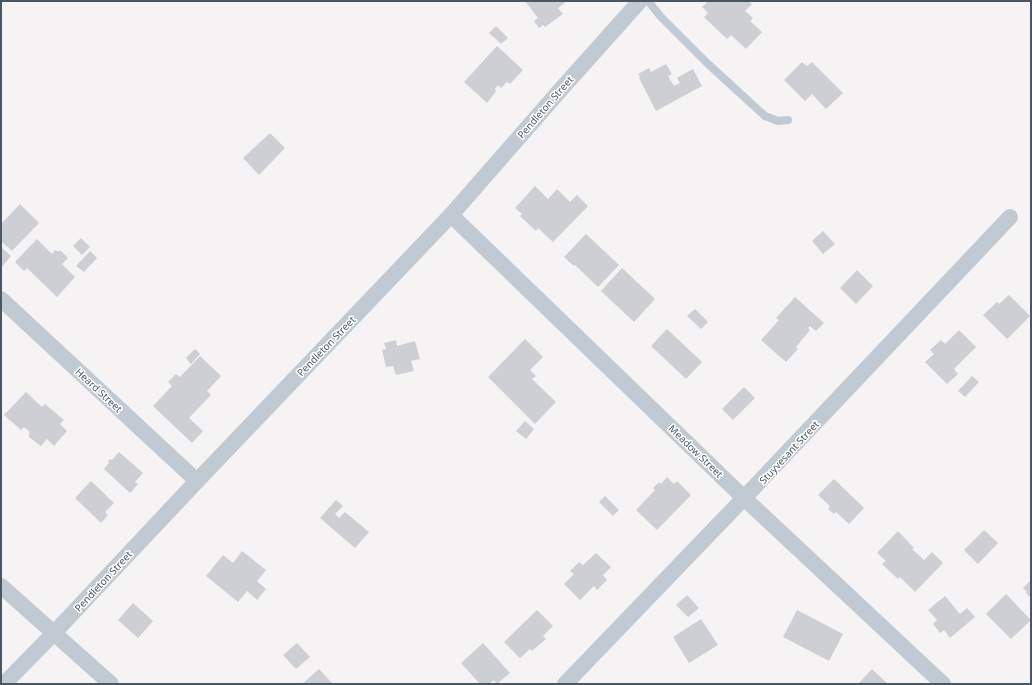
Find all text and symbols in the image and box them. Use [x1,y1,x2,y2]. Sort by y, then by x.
street label: Pendleton Street [514,72,576,141]
street label: Pendleton Street [294,313,359,379]
street label: Heard Street [73,365,126,416]
street label: Stuyvesant Street [756,417,822,487]
street label: Meadow Street [666,421,727,481]
street label: Pendleton Street [71,547,135,615]

